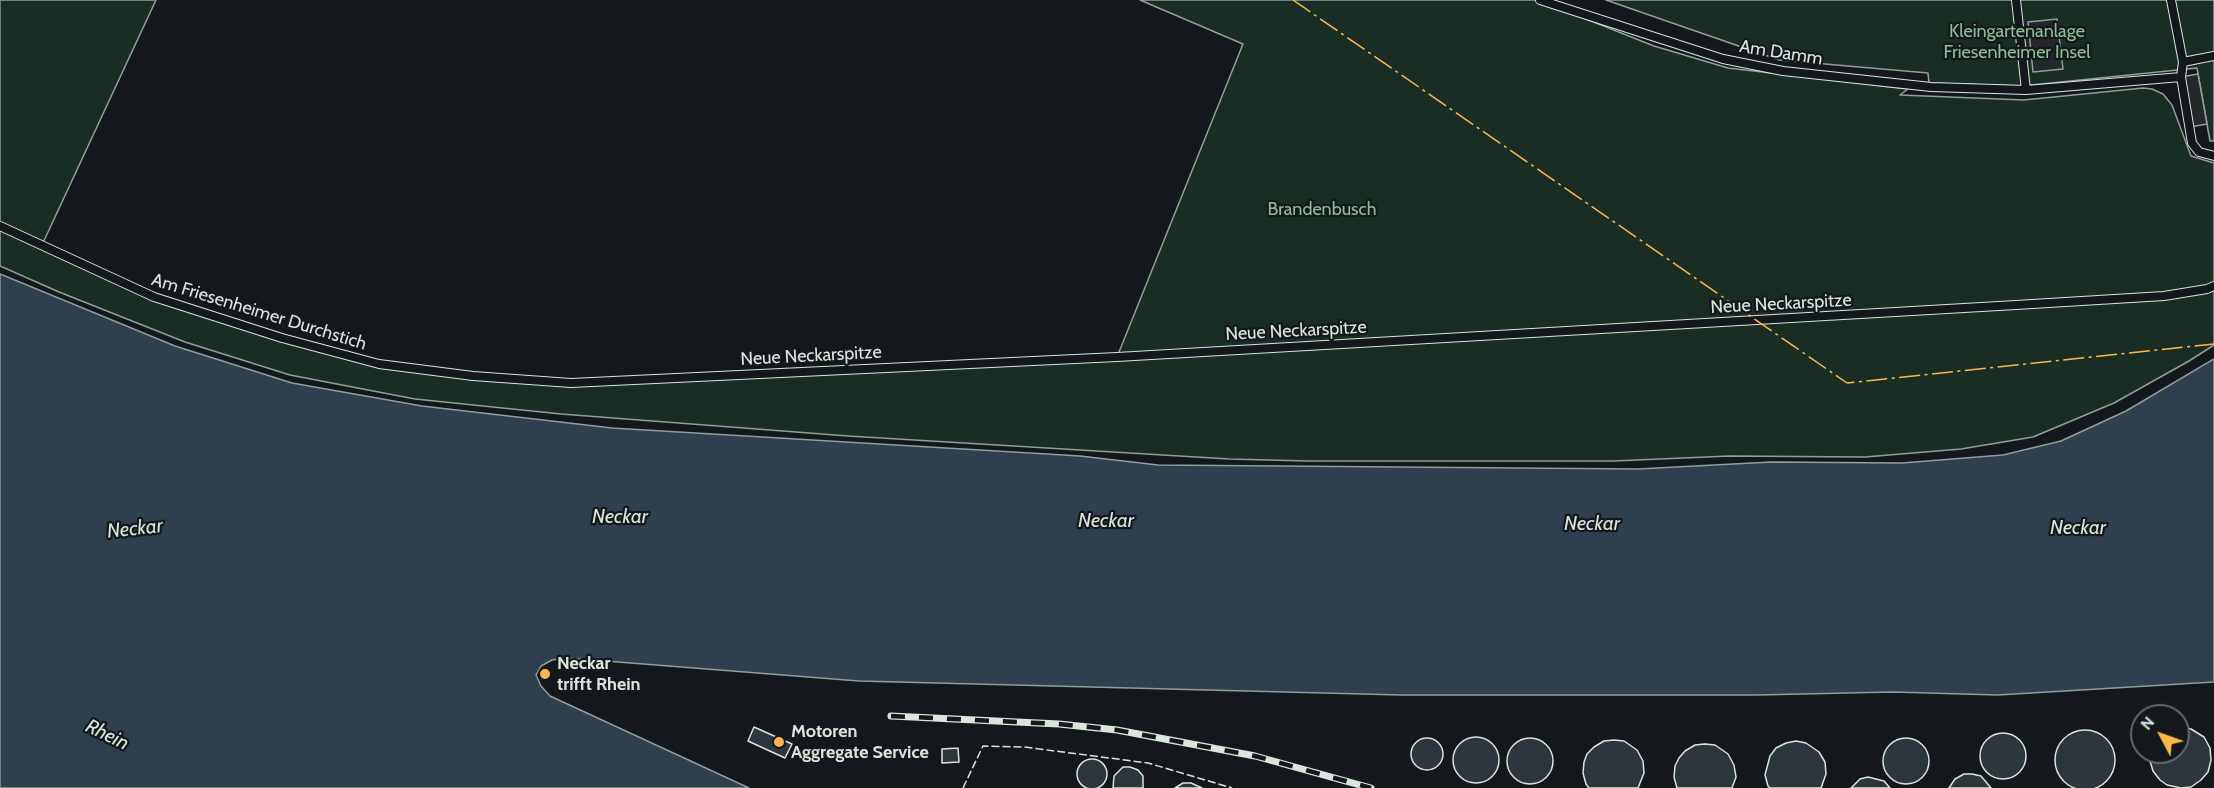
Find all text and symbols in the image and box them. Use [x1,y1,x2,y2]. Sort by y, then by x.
park label: Kleingartenanlage Friesenheimer Insel [1944,21,2090,63]
street label: Am Damm [1738,36,1824,70]
park label: Brandenbusch [1268,199,1376,221]
street label: Am Friesenheimer Durchstich [149,269,369,355]
street label: Neue Neckarspitze [1710,290,1852,318]
street label: Neue Neckarspitze [1225,317,1367,345]
street label: Neue Neckarspitze [740,342,882,370]
water label: Neckar [592,505,648,529]
water label: Neckar [1078,509,1134,533]
water label: Neckar [1564,512,1620,536]
water label: Neckar [106,514,164,544]
water label: Neckar [2050,516,2106,540]
place label: Neckar trifft Rhein [557,653,641,696]
marker: Neckar trifft Rhein [538,667,552,681]
north arrow [2130,704,2190,764]
text: N [2137,713,2158,734]
water label: Rhein [82,714,132,756]
place label: Motoren Aggregate Service [791,721,929,764]
marker: Motoren Aggregate Service [772,735,786,749]

